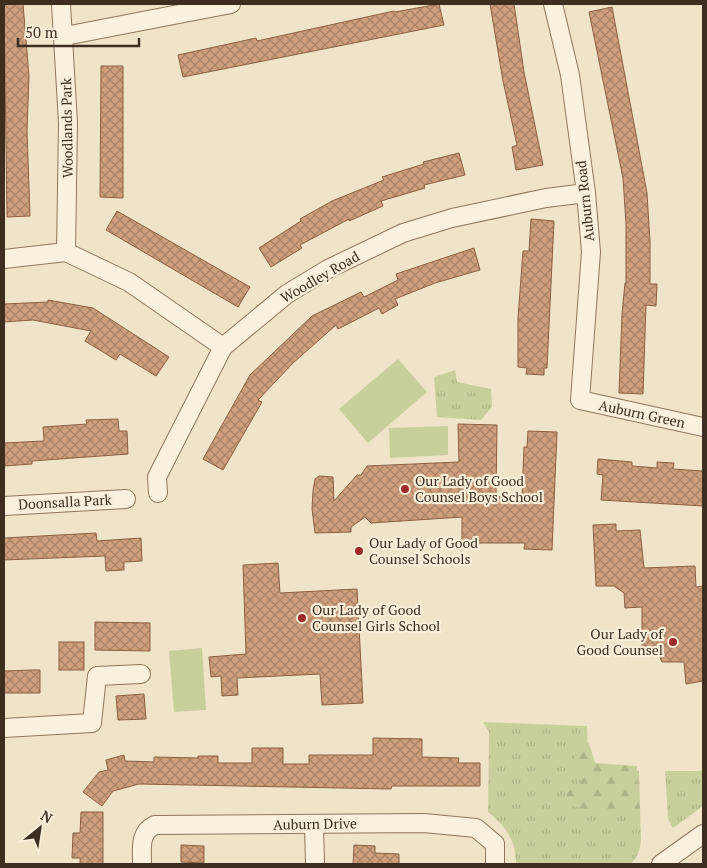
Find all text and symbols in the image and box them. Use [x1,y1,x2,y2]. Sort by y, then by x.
scale bar [18,15,139,47]
text: 50 m [25,22,58,42]
street label: Woodlands Park [56,77,77,178]
street label: Auburn Road [571,159,598,243]
street label: Woodley Road [277,246,363,307]
street label: Auburn Green [597,395,688,432]
place label: Our Lady of Good Counsel Boys School [415,471,543,506]
marker: Our Lady of Good Counsel Boys School [399,483,411,495]
street label: Doonsalla Park [18,490,113,513]
place label: Our Lady of Good Counsel Schools [369,533,478,568]
marker: Our Lady of Good Counsel Schools [353,545,365,557]
place label: Our Lady of Good Counsel Girls School [312,600,440,635]
marker: Our Lady of Good Counsel Girls School [296,612,308,624]
place label: Our Lady of Good Counsel [577,624,664,659]
marker: Our Lady of Good Counsel [667,636,679,648]
north arrow [15,803,65,853]
text: N [37,805,56,827]
street label: Auburn Drive [273,813,357,834]

